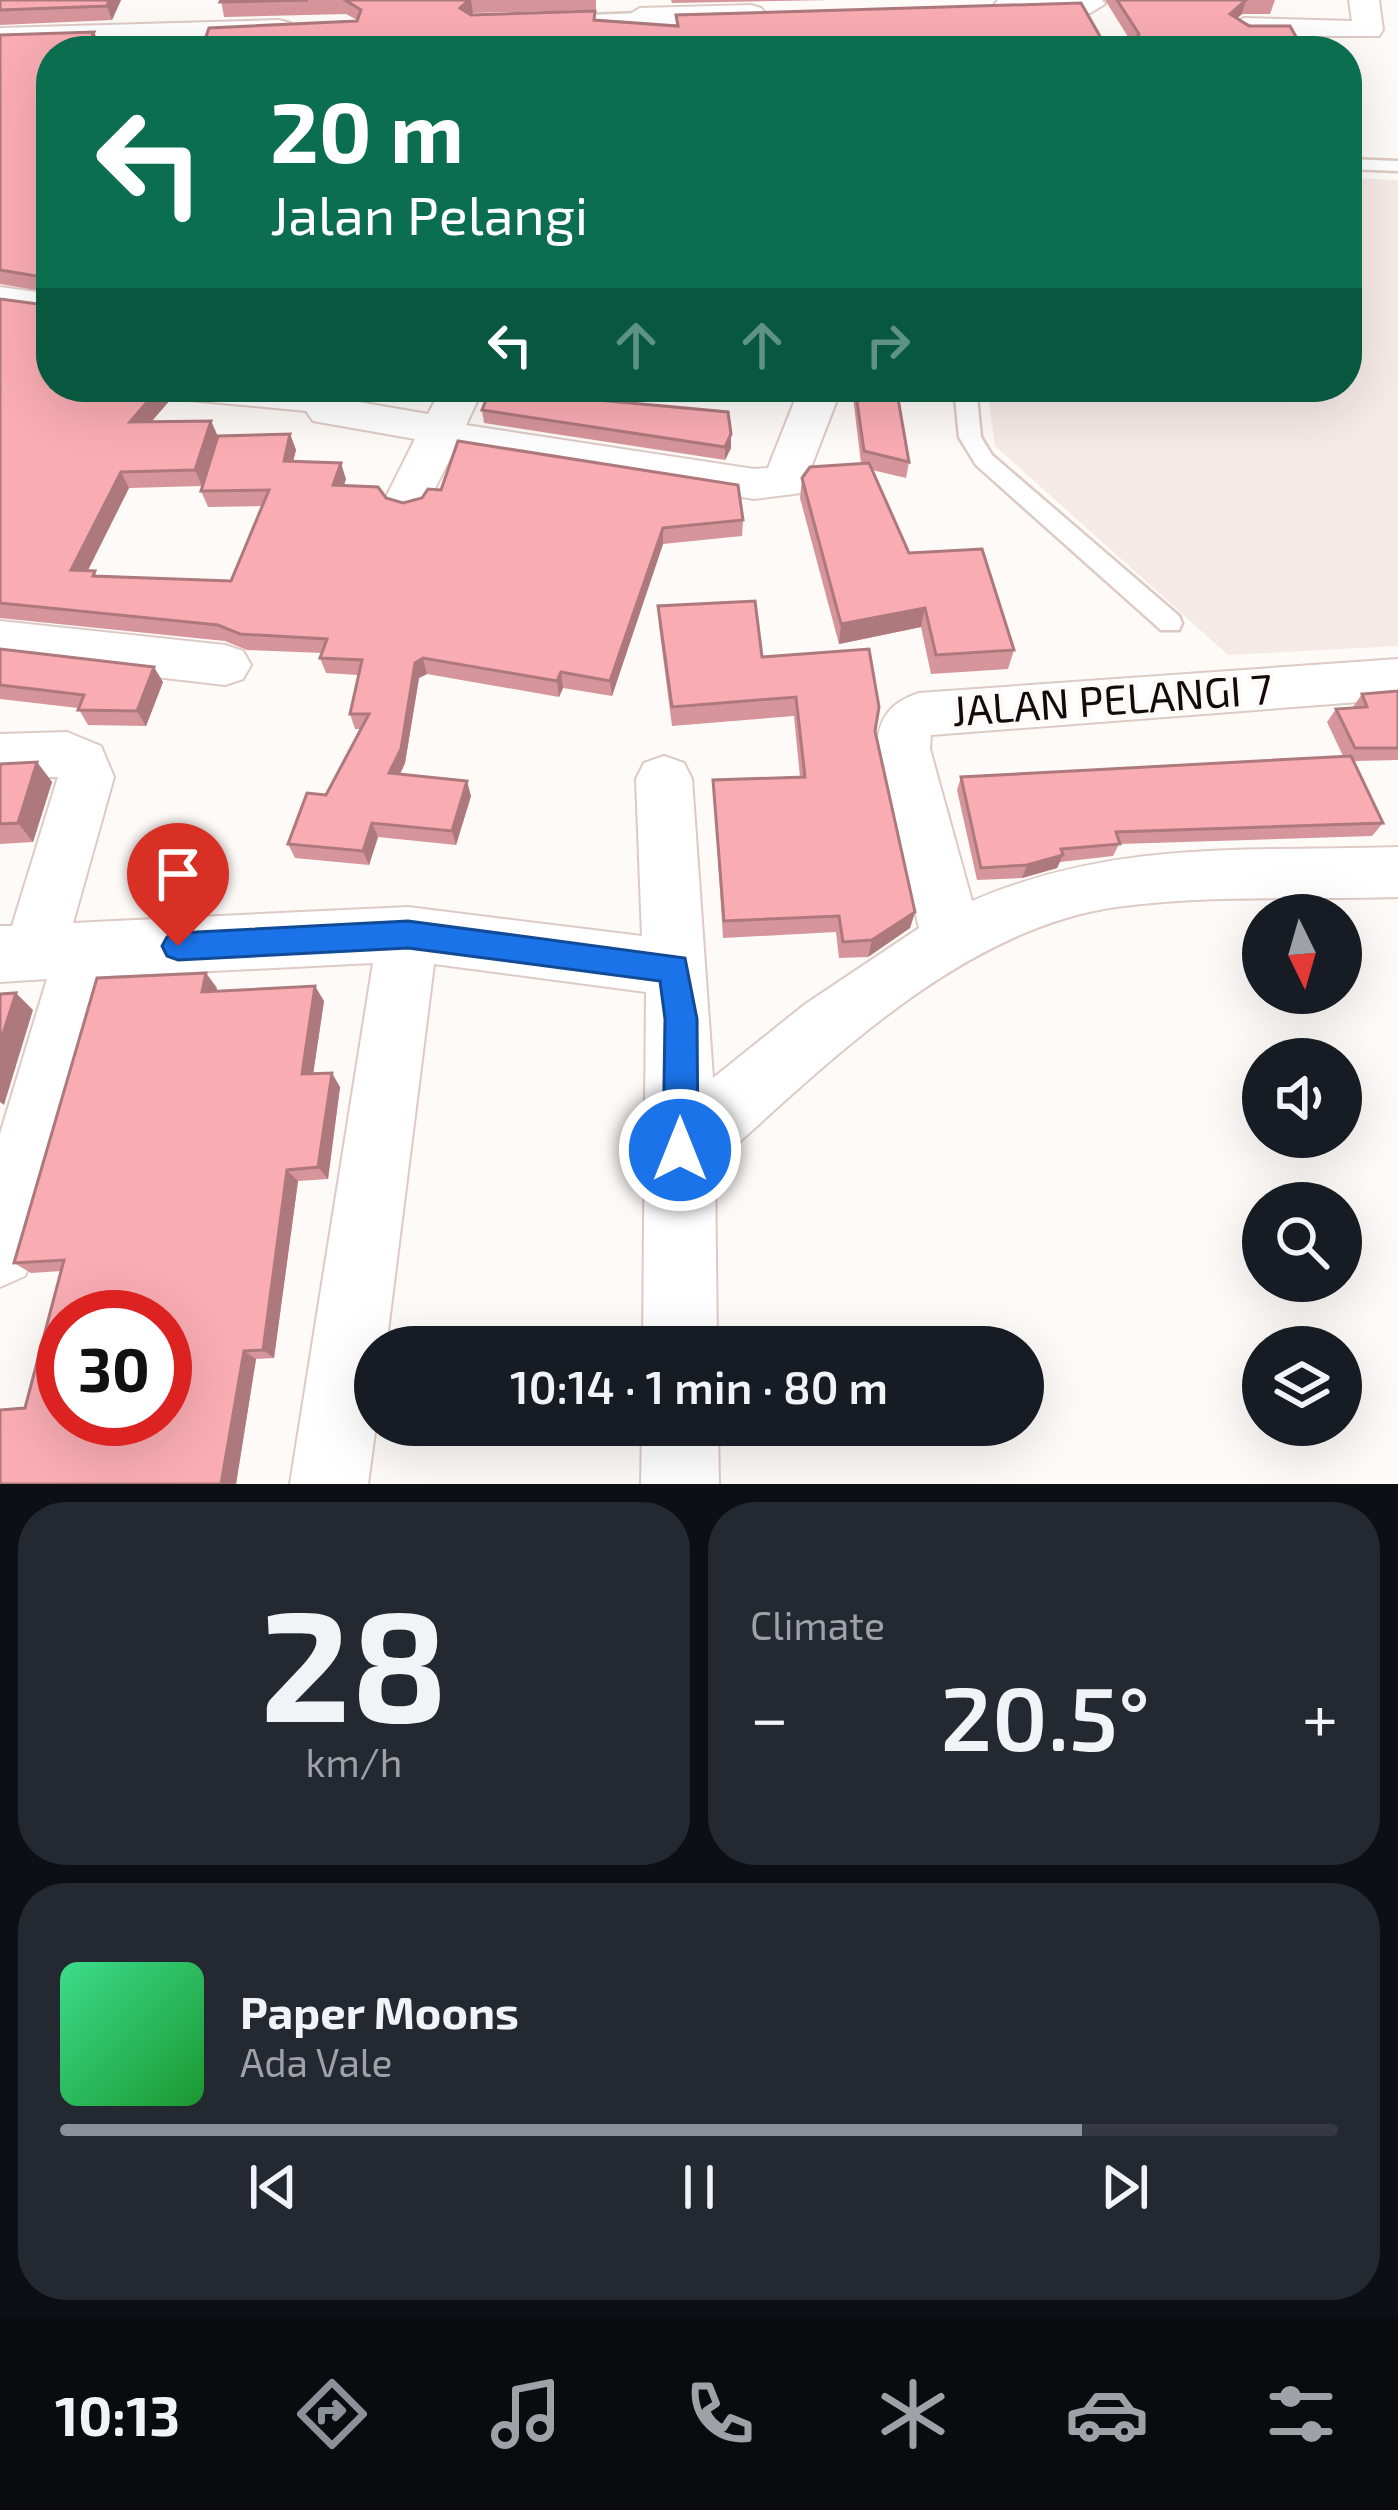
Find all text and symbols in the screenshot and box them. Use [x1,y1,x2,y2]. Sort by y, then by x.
text: 20 m [270,79,464,180]
icon: left [72,84,228,240]
text: Jalan Pelangi [270,181,588,246]
icon: left [477,312,543,378]
icon: ahead [603,312,669,378]
icon: ahead [729,312,795,378]
icon: right [855,312,921,378]
street label: JALAN PELANGI 7 [950,662,1274,734]
pin [127,823,229,946]
icon: arrive [145,841,211,907]
north arrow [1242,894,1362,1014]
map controls [1242,894,1362,1446]
button: sound [1242,1038,1362,1158]
position arrow [617,1087,743,1213]
button: search [1242,1182,1362,1302]
speed limit sign: 30 [36,1290,192,1446]
button: layers [1242,1326,1362,1446]
text: 10:14 · 1 min · 80 m [510,1359,888,1413]
text: 28 [260,1566,448,1753]
text: Climate [750,1601,885,1648]
text: 20.5° [940,1661,1150,1769]
text: − [750,1676,789,1755]
text: + [1302,1676,1338,1755]
text: km/h [306,1738,402,1785]
text: Paper Moons [240,1984,519,2038]
text: Ada Vale [240,2038,392,2085]
icon: previous [240,2154,306,2220]
icon: pause [666,2154,732,2220]
icon: next [1092,2154,1158,2220]
icon: directions [290,2372,374,2456]
icon: music [484,2372,568,2456]
icon: phone [678,2372,762,2456]
icon: climate [871,2372,955,2456]
icon: car [1065,2372,1149,2456]
icon: filters [1259,2372,1343,2456]
text: 10:13 [55,2382,180,2447]

